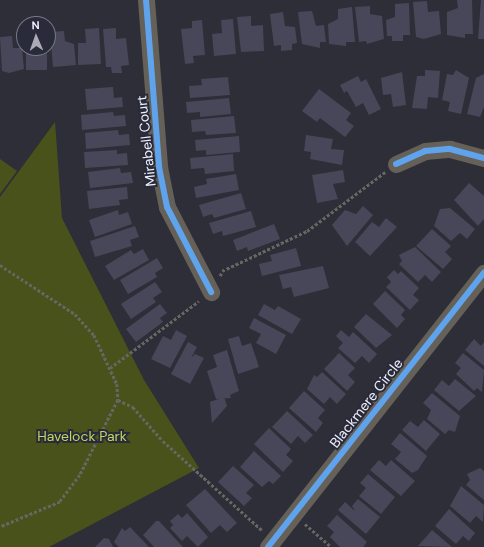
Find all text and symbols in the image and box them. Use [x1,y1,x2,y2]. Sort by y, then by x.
north arrow [16,16,56,56]
text: N [31,18,40,32]
street label: Mirabell Court [133,95,159,187]
street label: Blackmere Circle [326,355,406,451]
park label: Havelock Park [37,428,127,444]

